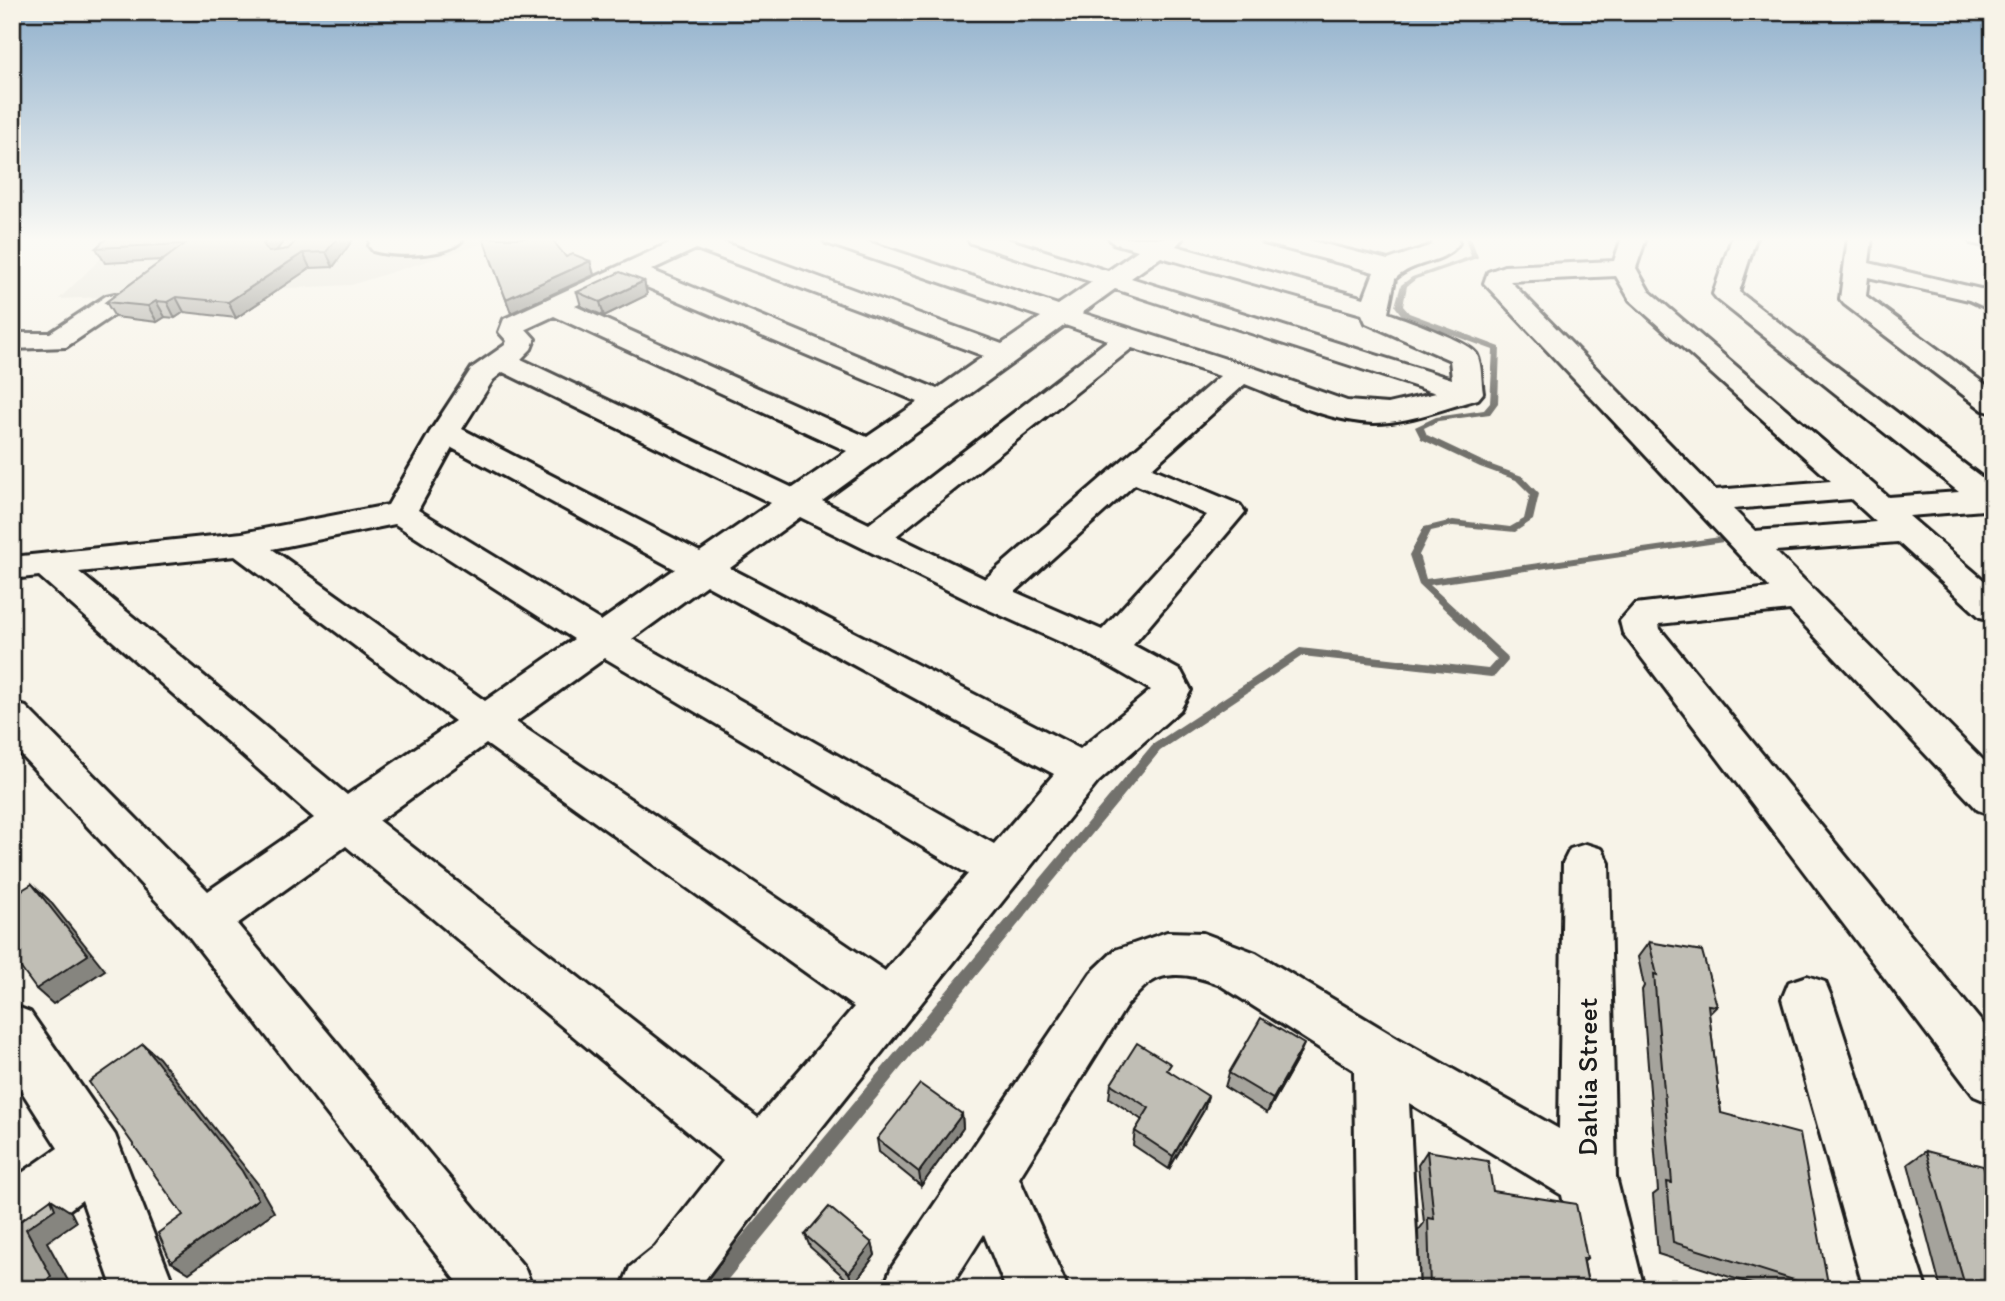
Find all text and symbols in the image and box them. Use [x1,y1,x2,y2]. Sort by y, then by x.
street label: Dahlia Street [1570,998,1604,1156]

